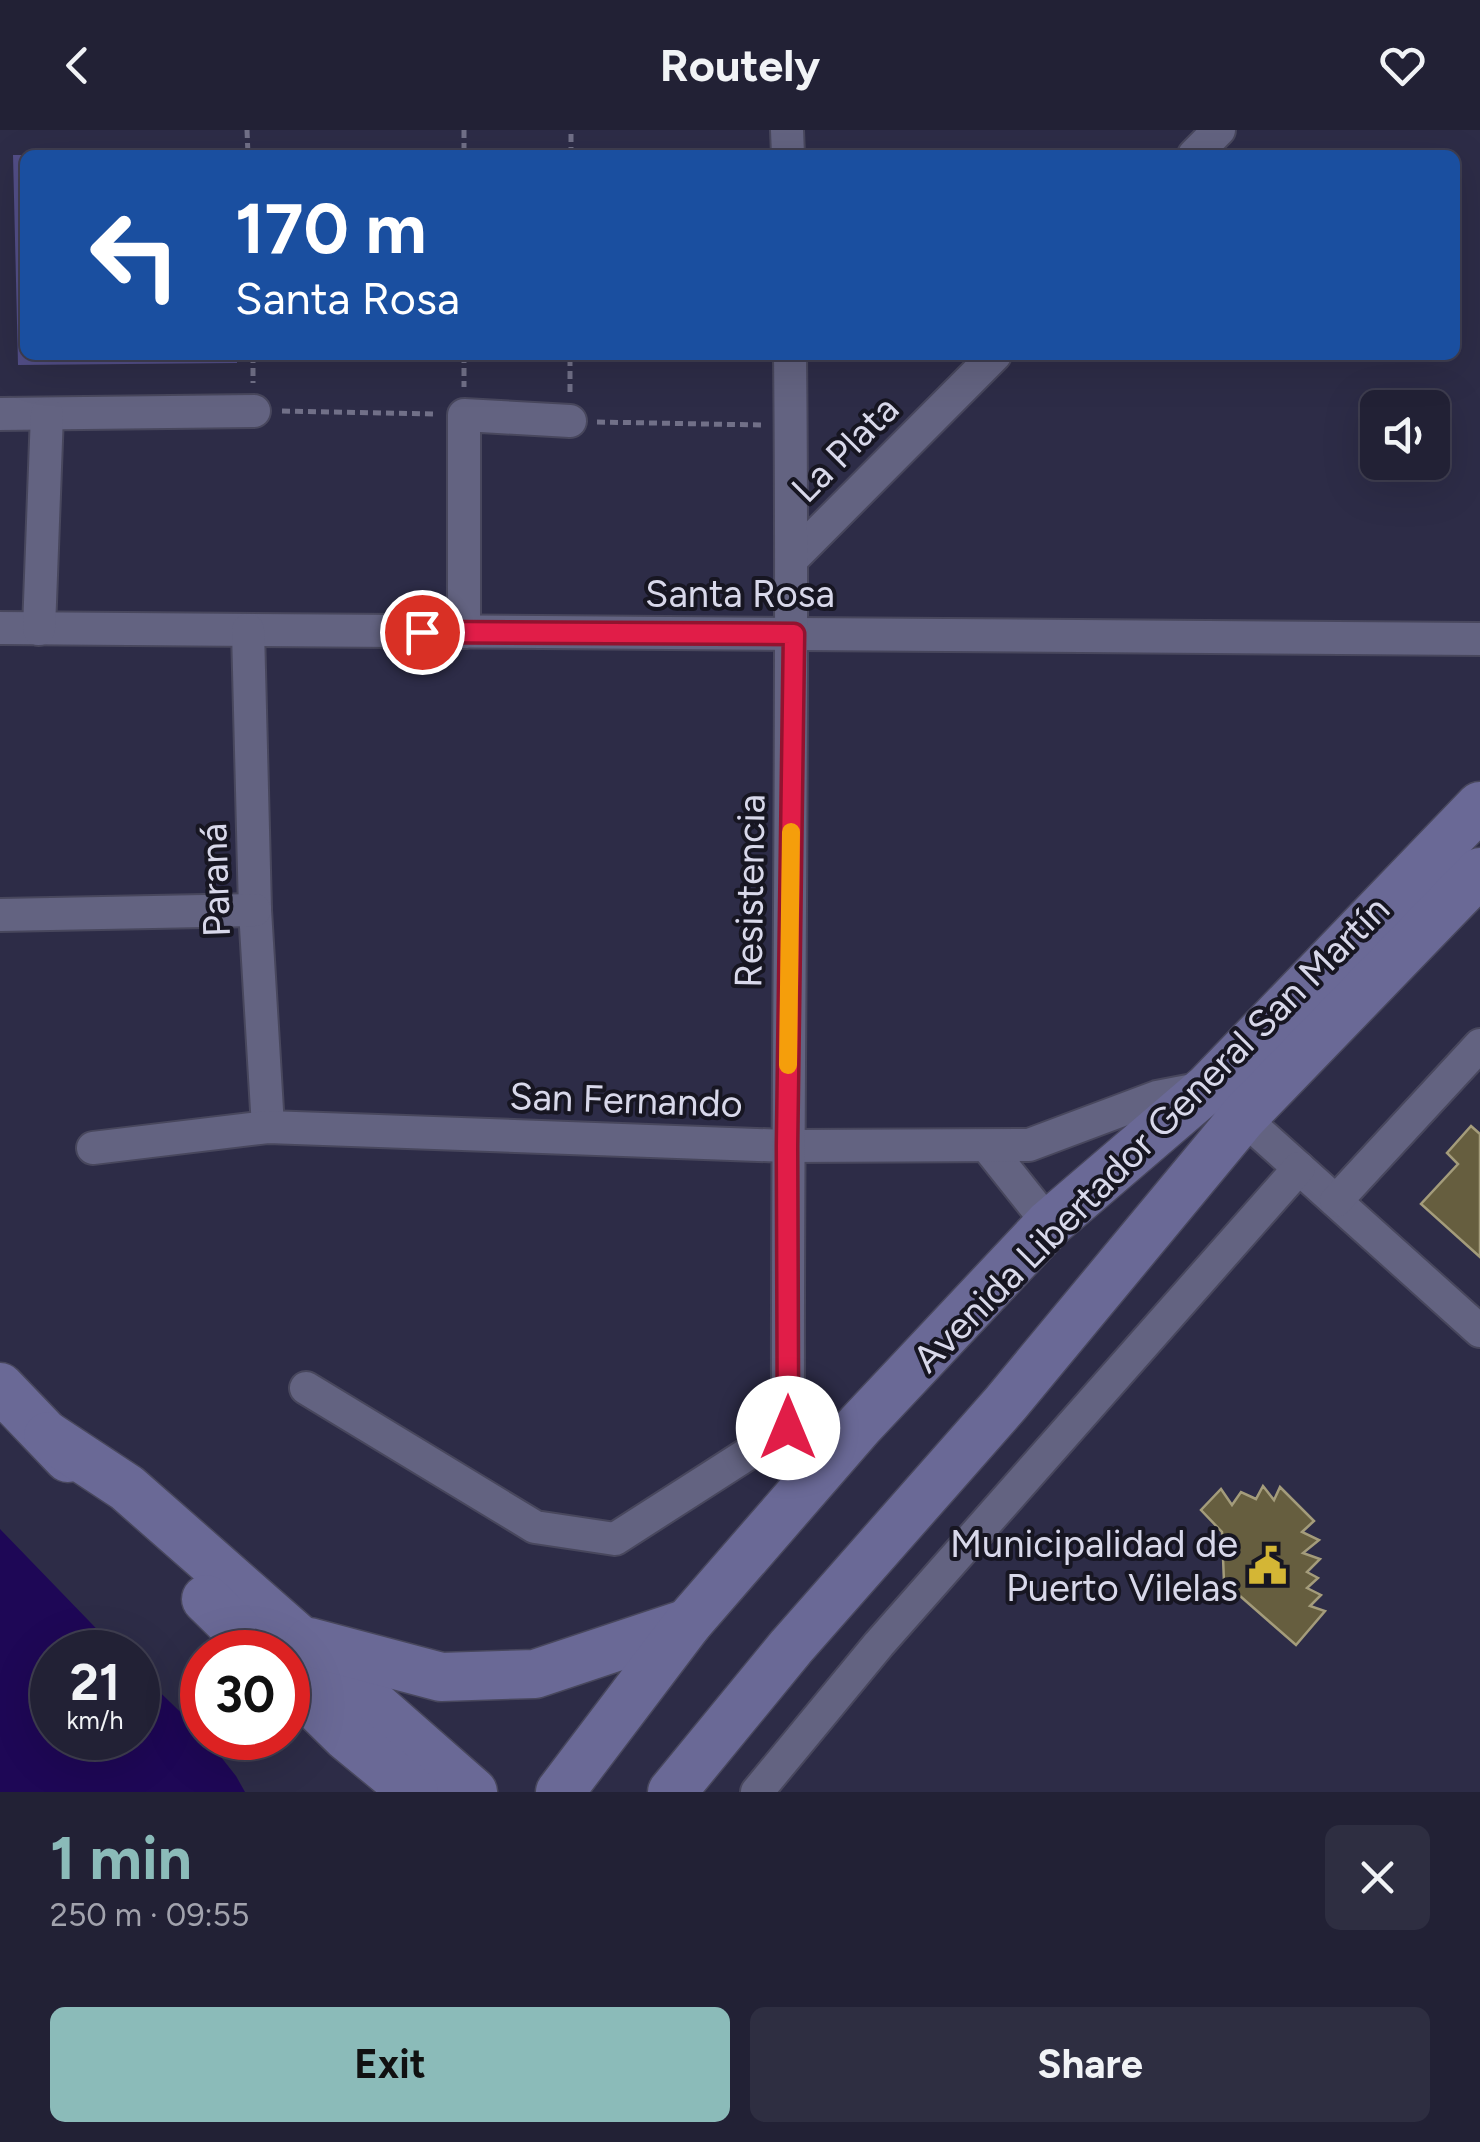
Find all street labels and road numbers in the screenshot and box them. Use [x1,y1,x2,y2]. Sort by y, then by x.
street label: La Plata [782,386,908,512]
street label: Santa Rosa [645,571,835,617]
street label: Resistencia [725,794,775,988]
street label: Paraná [190,822,240,938]
street label: Avenida Libertador General San Martín [903,886,1399,1382]
street label: San Fernando [509,1073,743,1127]

